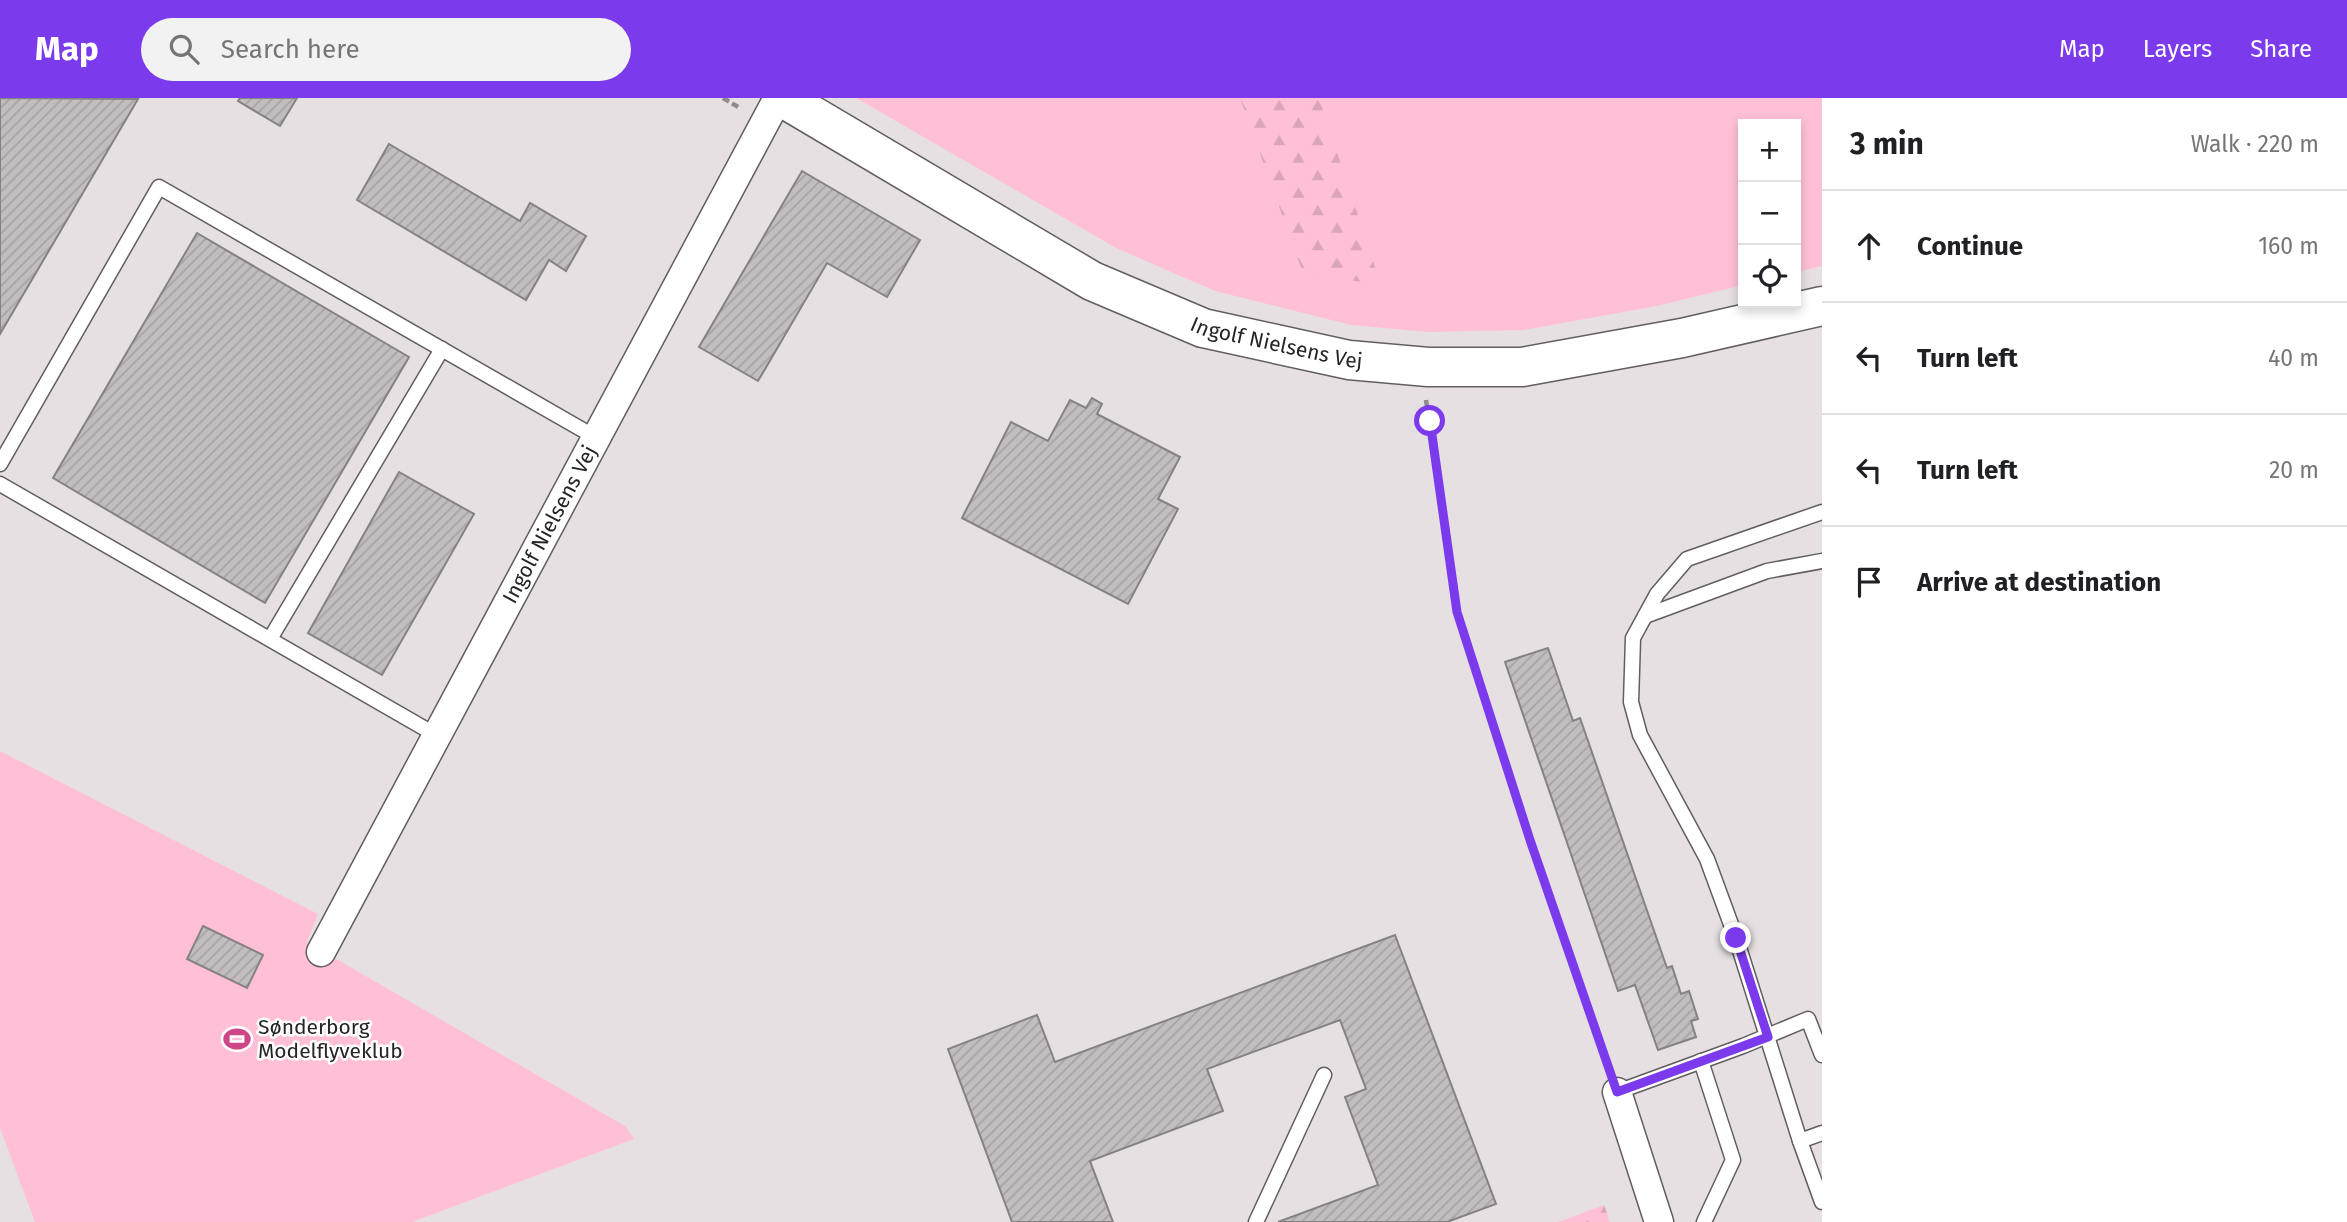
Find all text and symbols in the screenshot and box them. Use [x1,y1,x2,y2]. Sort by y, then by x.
search box [141,18,631,81]
text: Map [35,29,99,69]
icon: search [165,30,203,68]
text: Search here [221,34,360,65]
text: Map [2059,35,2105,63]
text: Layers [2143,35,2212,63]
text: Share [2250,35,2312,63]
map controls [1738,119,1801,308]
button: + [1738,119,1801,182]
text: 3 min [1850,126,1924,162]
text: Walk · 220 m [2191,130,2319,158]
button: − [1738,182,1801,245]
icon: ahead [1850,227,1888,265]
text: Continue [1917,231,2023,262]
text: 160 m [2258,232,2319,260]
button: locate [1738,245,1801,308]
street label: Ingolf Nielsens Vej [1186,311,1364,374]
icon: left [1850,339,1888,377]
text: Turn left [1917,343,2018,374]
text: 40 m [2268,344,2319,372]
route start [1414,405,1445,436]
street label: Ingolf Nielsens Vej [497,441,603,608]
icon: left [1850,451,1888,489]
text: Turn left [1917,455,2018,486]
text: 20 m [2269,456,2319,484]
icon: arrive [1850,563,1888,601]
text: Arrive at destination [1917,567,2161,598]
route end [1720,922,1751,953]
place label: Sønderborg Modelflyveklub [258,1014,403,1064]
sports icon: Sønderborg Modelflyveklub [222,1024,252,1054]

